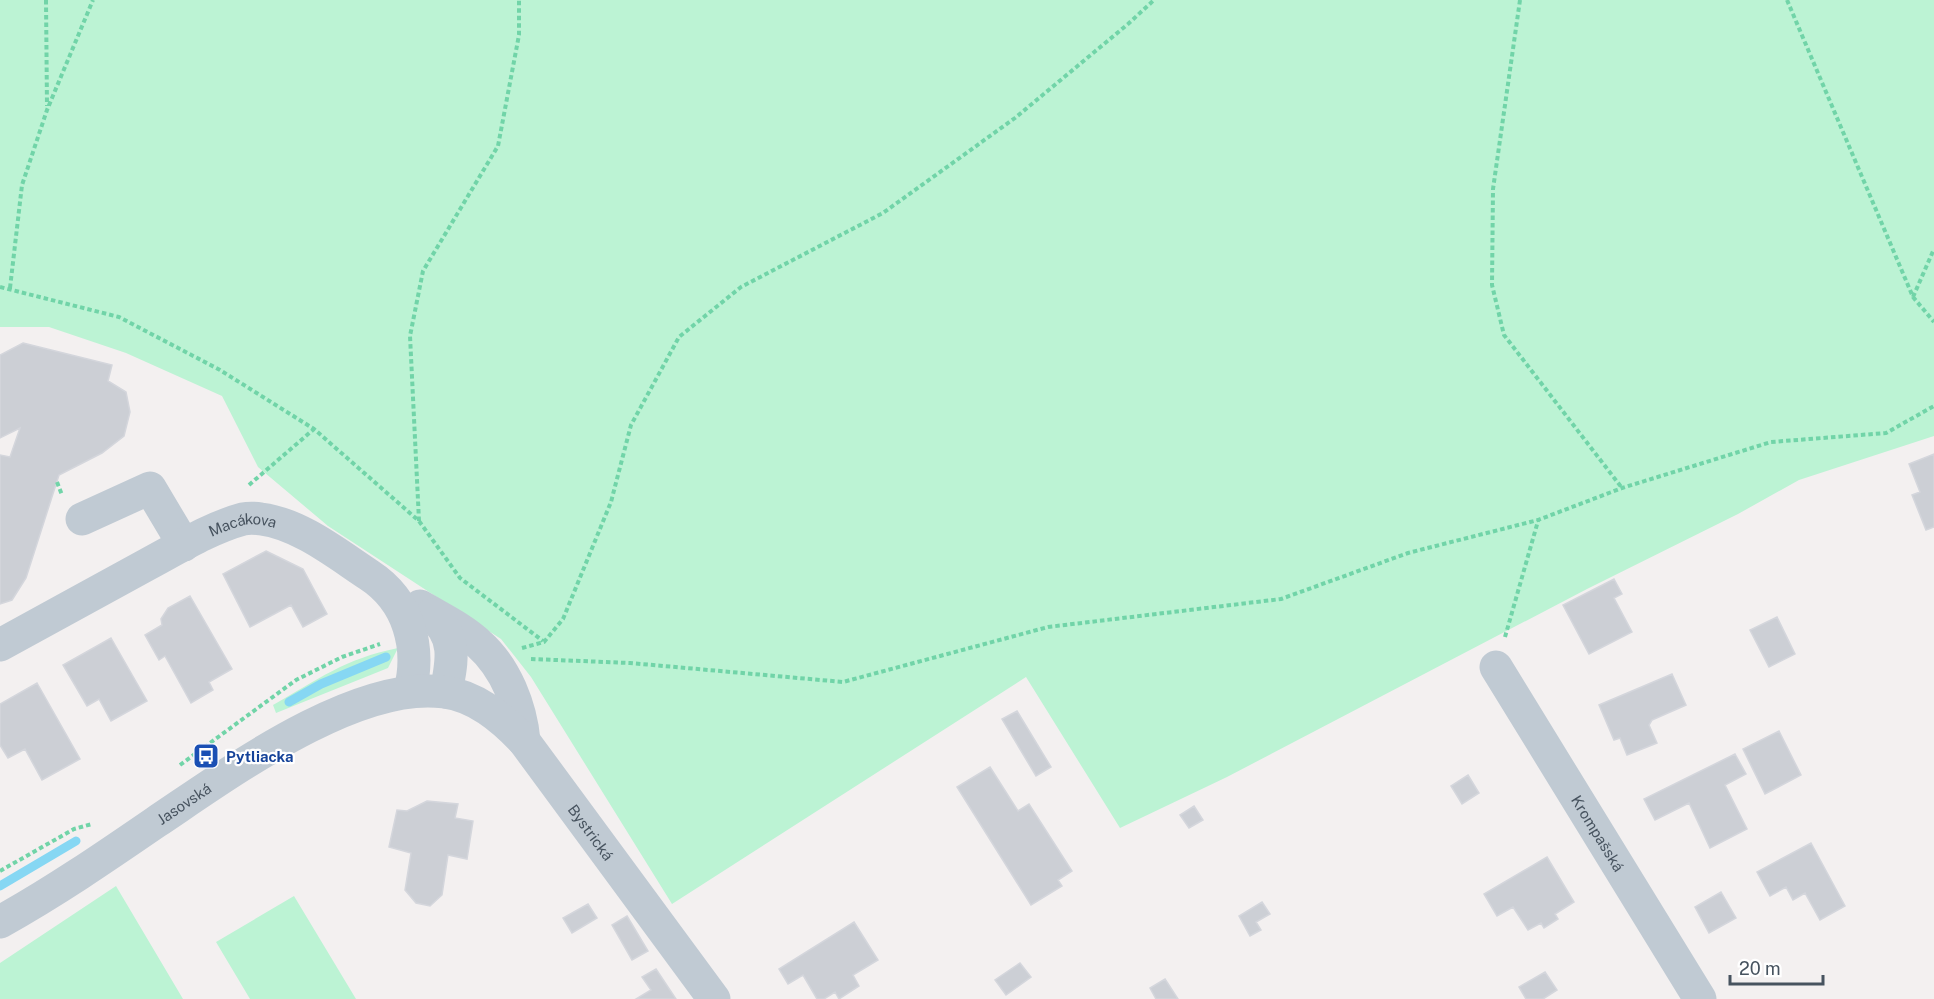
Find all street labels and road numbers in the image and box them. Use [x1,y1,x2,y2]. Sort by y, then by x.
street label: Macákova [206,510,279,539]
street label: Jasovská [153,779,214,828]
street label: Krompašská [1568,792,1628,874]
street label: Bystrická [565,801,617,863]

